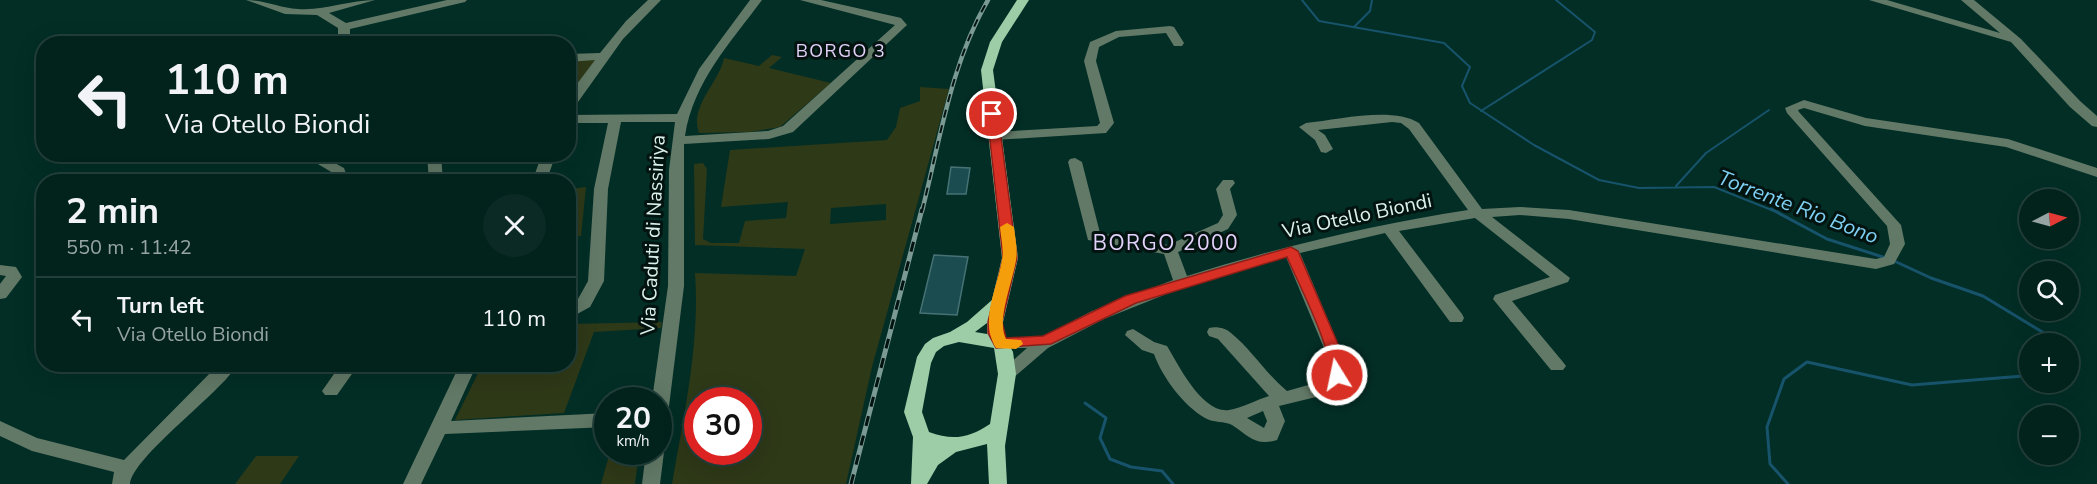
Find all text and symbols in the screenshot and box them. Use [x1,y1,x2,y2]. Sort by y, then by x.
district label: BORGO 3 [796,39,886,63]
text: 110 m [165,52,289,109]
icon: left [66,60,144,138]
pin [966,88,1017,139]
icon: arrive [975,97,1008,130]
text: Via Otello Biondi [165,106,370,143]
street label: Via Caduti di Nassiriya [634,134,672,337]
water label: Torrente Rio Bono [1714,163,1882,251]
text: 2 min [66,187,159,236]
street label: Via Otello Biondi [1279,187,1434,245]
north arrow [2019,189,2079,249]
map controls [2019,189,2079,465]
button: close [483,194,546,257]
district label: BORGO 2000 [1093,229,1239,257]
text: 550 m · 11:42 [66,234,192,261]
button: search [2019,261,2079,321]
text: Turn left [117,291,204,321]
icon: left [66,303,99,336]
text: 110 m [482,304,546,334]
text: Via Otello Biondi [117,321,269,348]
button: + [2019,333,2079,393]
position arrow [1305,343,1369,407]
speed limit sign: 30 [684,387,762,465]
text: 20 [615,398,651,439]
button: − [2019,405,2079,465]
text: km/h [616,431,650,451]

